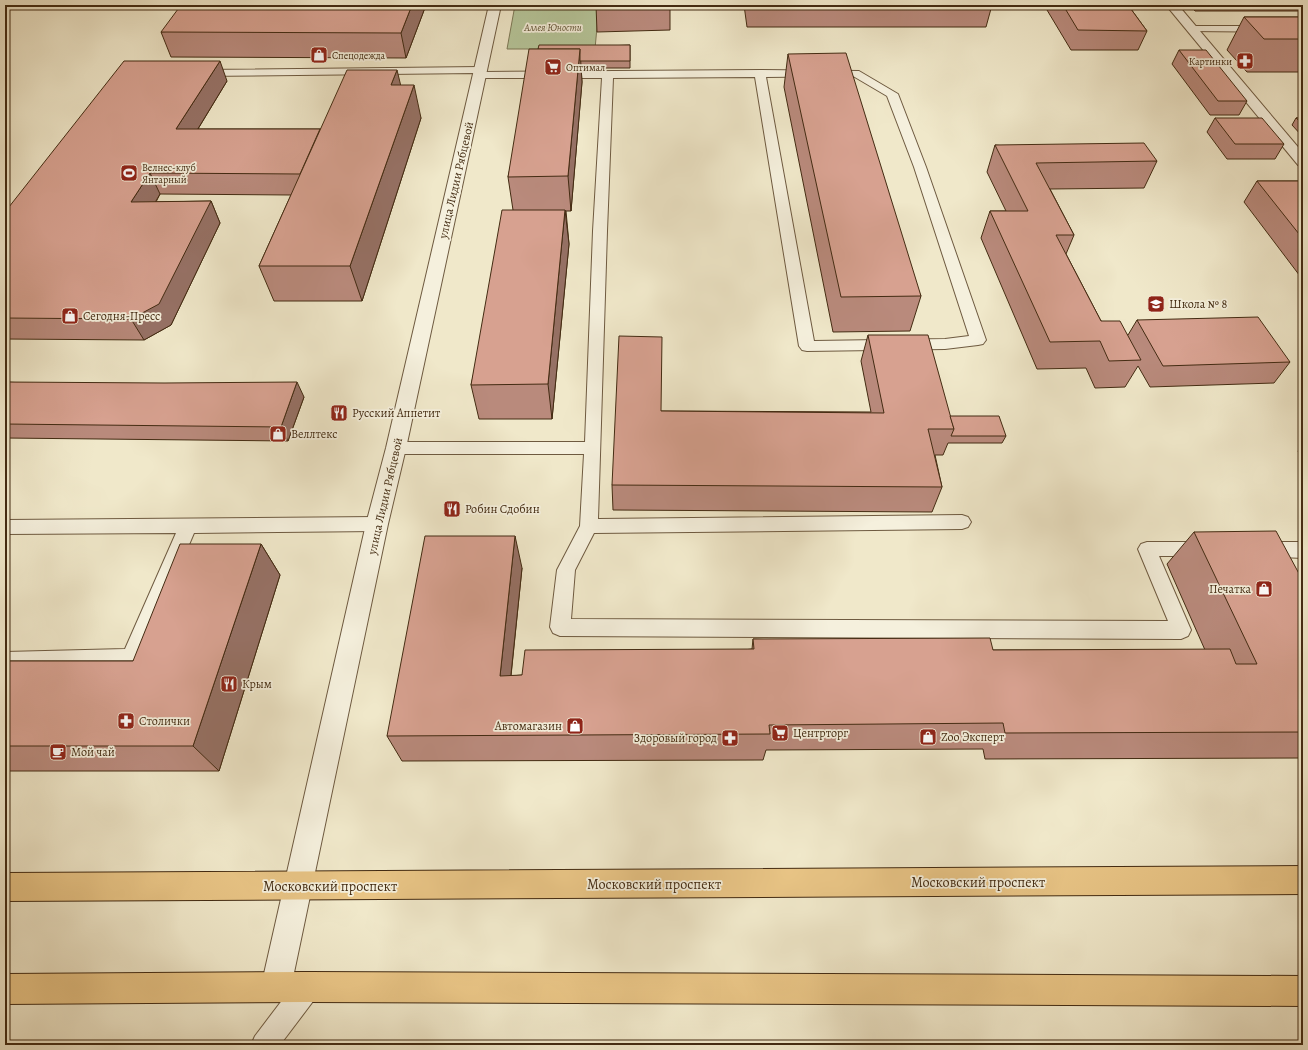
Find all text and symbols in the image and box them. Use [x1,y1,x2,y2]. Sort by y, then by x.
park label: Аллея Юности [523,21,582,34]
shop icon: Спецодежда [309,45,329,65]
place label: Спецодежда [332,49,386,62]
pharmacy icon: Картинки [1235,51,1255,71]
place label: Картинки [1189,55,1232,69]
supermarket icon: Оптимал [543,57,563,77]
place label: Оптимал [566,61,605,74]
street label: улица Лидии Рябцевой [435,120,477,241]
place label: Велнес-клуб Янтарный [142,161,196,187]
sports icon: Велнес-клуб Янтарный [119,163,139,183]
school or university icon: Школа № 8 [1146,294,1166,314]
place label: Школа № 8 [1169,296,1227,312]
shop icon: Сегодня-Пресс [60,306,80,326]
place label: Сегодня-Пресс [83,308,160,324]
restaurant icon: Русский Аппетит [329,403,349,423]
place label: Русский Аппетит [352,405,441,421]
shop icon: Веллтекс [268,424,288,444]
place label: Веллтекс [291,426,337,442]
street label: улица Лидии Рябцевой [364,436,406,557]
restaurant icon: Робин Сдобин [442,499,462,519]
place label: Робин Сдобин [465,501,540,517]
shop icon: Печатка [1254,579,1274,599]
place label: Печатка [1209,581,1251,597]
restaurant icon: Крым [219,674,239,694]
place label: Крым [242,676,272,692]
pharmacy icon: Столички [116,711,136,731]
place label: Столички [139,713,190,729]
shop icon: Автомагазин [565,716,585,736]
place label: Автомагазин [494,718,562,734]
supermarket icon: Центрторг [770,723,790,743]
place label: Центрторг [793,725,848,741]
shop icon: Zoo Эксперт [918,727,938,747]
pharmacy icon: Здоровый город [720,728,740,748]
place label: Zoo Эксперт [941,729,1005,745]
place label: Здоровый город [634,730,717,746]
cafe icon: Мой чай [48,742,68,762]
place label: Мой чай [71,744,115,760]
street label: Московский проспект [911,873,1045,892]
street label: Московский проспект [587,875,721,894]
street label: Московский проспект [263,877,397,896]

